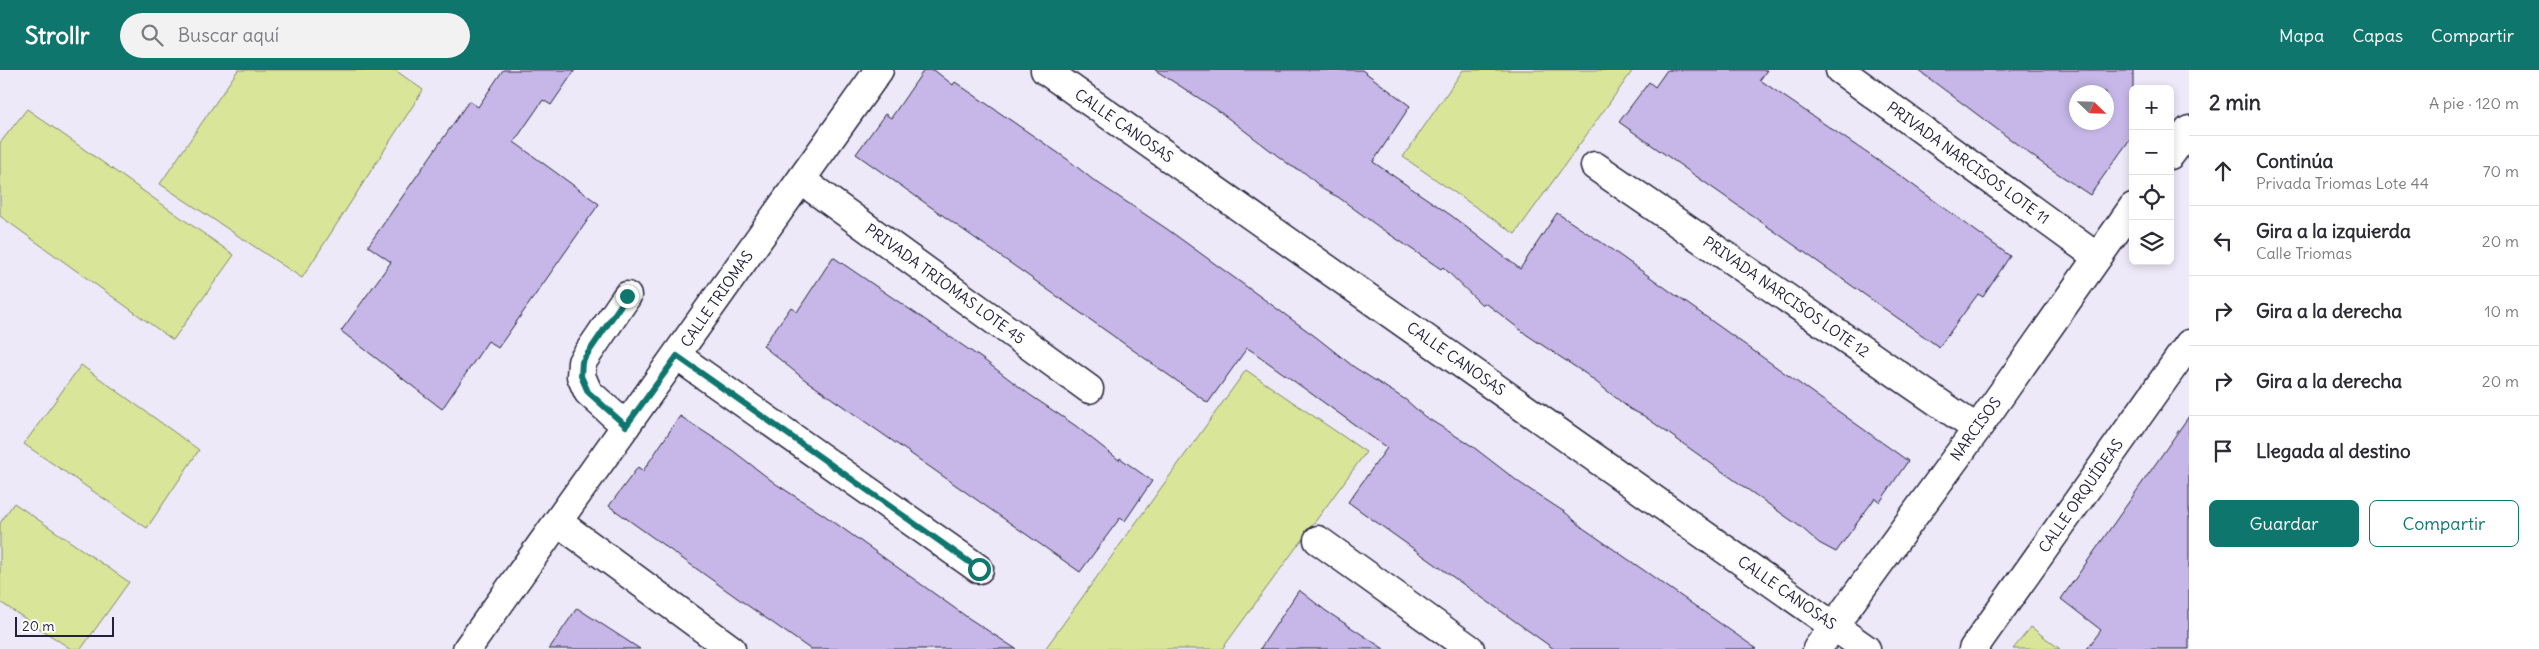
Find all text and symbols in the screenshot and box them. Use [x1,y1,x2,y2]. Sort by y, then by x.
search box [120,13,470,58]
text: Strollr [25,20,90,50]
icon: search [138,21,166,49]
text: Buscar aquí [178,23,279,47]
text: Mapa [2279,24,2324,47]
text: Capas [2352,24,2403,47]
text: Compartir [2431,24,2514,47]
street label: CALLE CANOSAS [1071,85,1177,167]
north arrow [2069,85,2114,130]
map controls [2129,85,2174,265]
button: + [2129,85,2174,130]
text: 2 min [2209,89,2261,116]
text: A pie · 120 m [2429,93,2519,113]
street label: PRIVADA NARCISOS LOTE 11 [1883,97,2053,228]
button: − [2129,130,2174,175]
text: Continúa [2256,149,2333,173]
icon: ahead [2209,157,2237,185]
text: 70 m [2483,161,2519,181]
text: Privada Triomas Lote 44 [2256,173,2429,193]
button: locate [2129,175,2174,220]
street label: PRIVADA TRIOMAS LOTE 45 [862,219,1029,348]
text: Gira a la izquierda [2256,219,2411,243]
button: layers [2129,220,2174,265]
icon: left [2209,227,2237,255]
text: 20 m [2482,231,2519,251]
street label: PRIVADA NARCISOS LOTE 12 [1700,232,1873,361]
text: Calle Triomas [2256,243,2352,263]
street label: CALLE TRIOMAS [676,247,757,351]
route end [616,285,639,308]
icon: right [2209,297,2237,325]
text: Gira a la derecha [2256,299,2402,323]
text: 10 m [2484,301,2519,321]
street label: CALLE CANOSAS [1403,318,1509,400]
icon: right [2209,367,2237,395]
text: Gira a la derecha [2256,369,2402,393]
text: 20 m [2482,371,2519,391]
street label: NARCISOS [1946,393,2005,464]
street label: CALLE ORQUÍDEAS [2034,435,2127,556]
icon: arrive [2209,437,2237,465]
text: Llegada al destino [2256,439,2411,463]
button: Guardar [2209,500,2359,547]
button: Compartir [2369,500,2519,547]
street label: CALLE CANOSAS [1734,552,1840,634]
route start [968,558,991,581]
scale bar [15,614,114,637]
text: 20 m [22,617,55,635]

